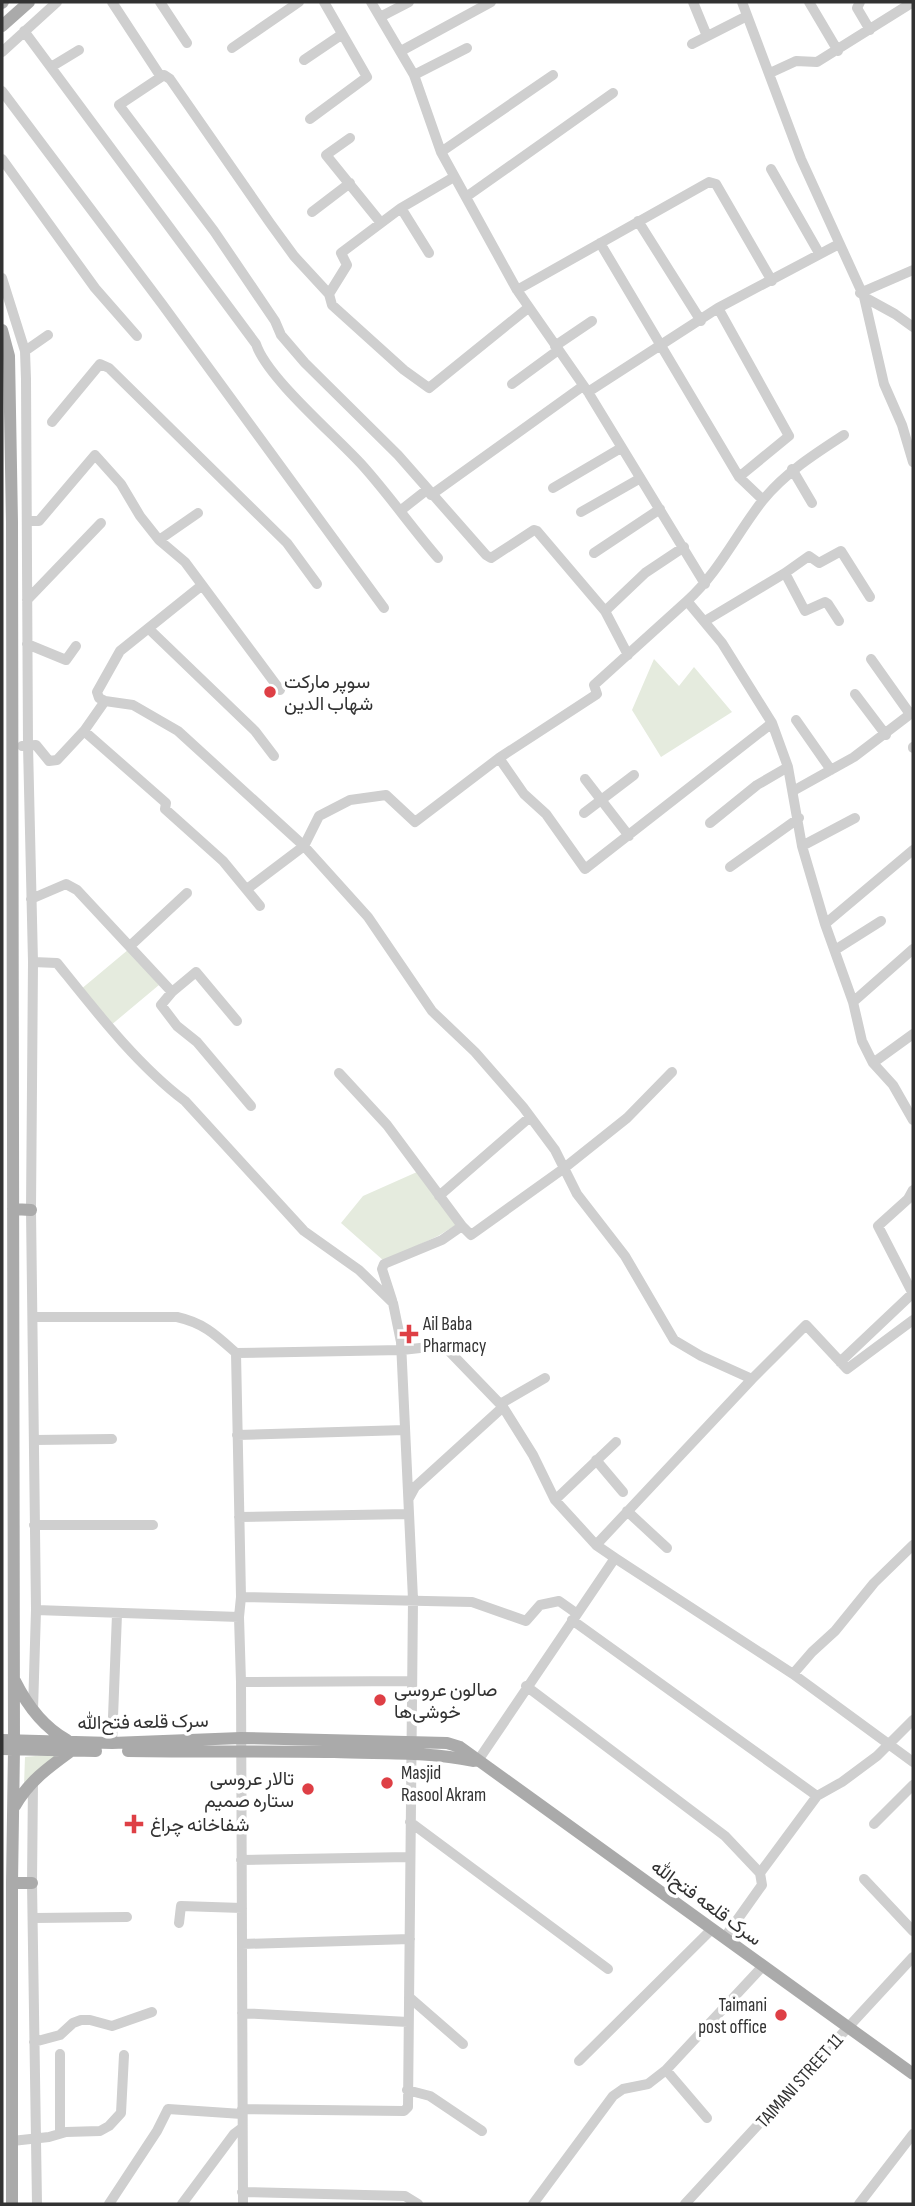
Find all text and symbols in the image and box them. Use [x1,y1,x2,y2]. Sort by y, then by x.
place label: سوپر مارکت شهاب الدین [284,671,373,716]
marker: سوپر مارکت شهاب الدین [262,684,278,700]
place label: Ail Baba Pharmacy [422,1313,487,1358]
marker: Ail Baba Pharmacy [401,1326,417,1342]
place label: صالون عروسی خوشی‌ها [394,1679,497,1724]
marker: صالون عروسی خوشی‌ها [372,1692,388,1708]
street label: سرک قلعه فتح‌الله [77,1710,209,1736]
place label: Masjid Rasool Akram [401,1762,486,1807]
place label: تالار عروسی ستاره صمیم [204,1768,294,1813]
marker: Masjid Rasool Akram [379,1775,395,1791]
marker: تالار عروسی ستاره صمیم [300,1781,316,1797]
marker: شفاخانه چراغ [124,1814,144,1834]
place label: شفاخانه چراغ [150,1814,249,1838]
street label: سرک قلعه فتح‌الله [646,1855,766,1952]
place label: Taimani post office [698,1994,767,2039]
marker: Taimani post office [773,2007,789,2023]
street label: TAIMANI STREET 11 [752,2029,849,2133]

